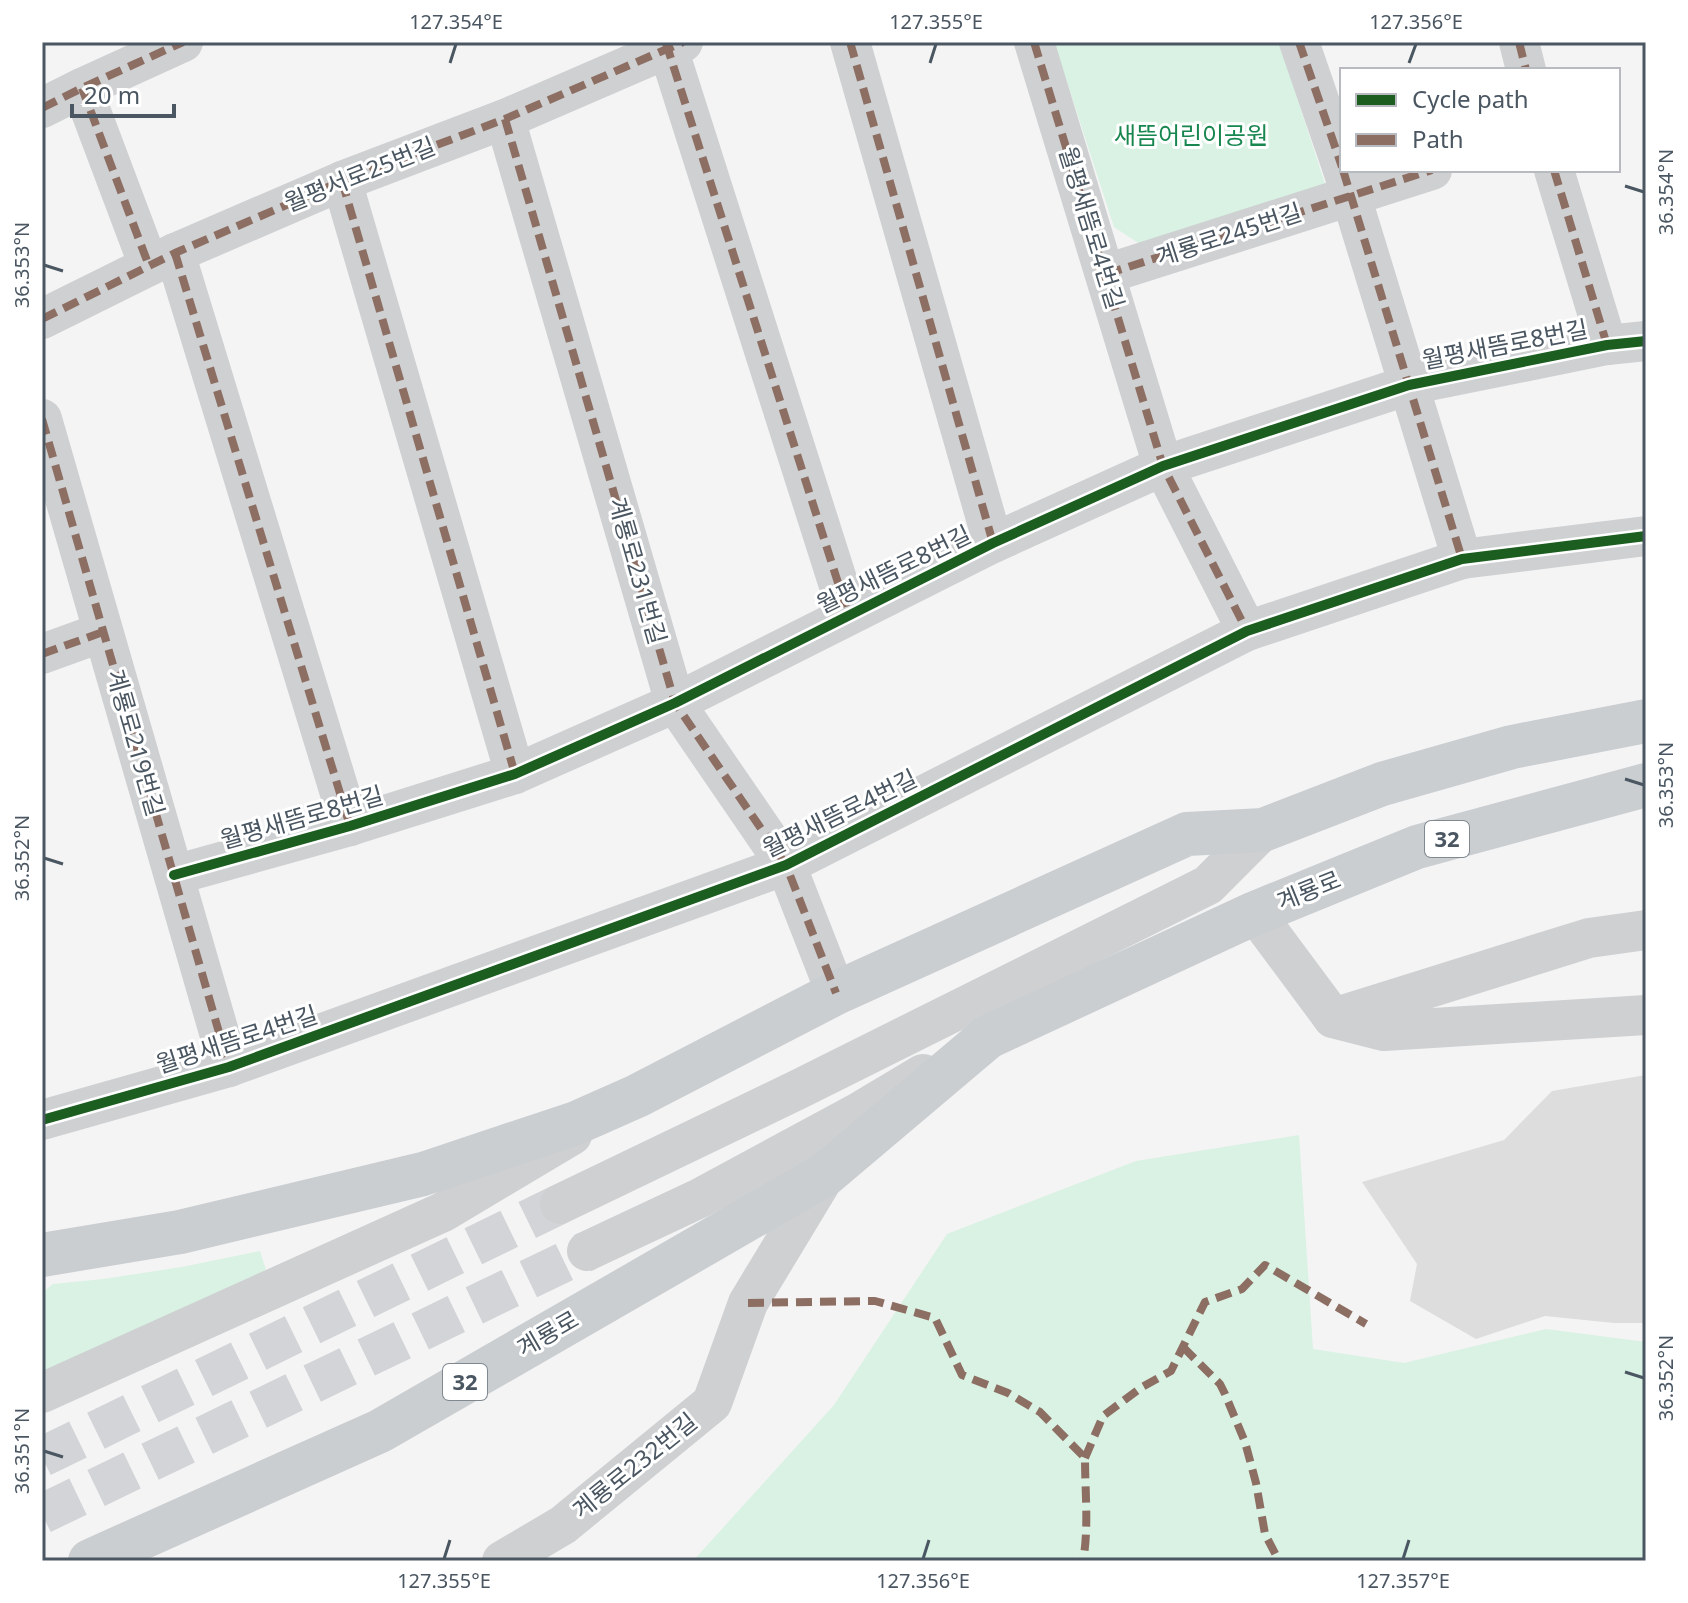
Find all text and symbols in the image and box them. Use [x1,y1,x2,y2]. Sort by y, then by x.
text: 127.354°E [409,8,503,35]
text: 127.355°E [889,8,983,35]
text: 127.356°E [1369,8,1463,35]
scale bar [72,68,174,118]
legend [1340,68,1620,172]
text: 20 m [84,78,140,111]
text: Cycle path [1412,82,1529,115]
park label: 새뜸어린이공원 [1114,118,1268,151]
text: Path [1412,122,1463,155]
street label: 월평서로25번길 [279,128,440,219]
street label: 월평새뜸로4번길 [1052,142,1133,313]
text: 36.354°N [1652,149,1679,235]
street label: 계룡로245번길 [1151,194,1306,273]
text: 36.353°N [8,222,35,308]
street label: 월평새뜸로8번길 [1419,311,1590,376]
street label: 계룡로231번길 [602,493,675,648]
street label: 월평새뜸로8번길 [810,517,976,620]
street label: 계룡로219번길 [100,665,173,820]
text: 36.353°N [1652,742,1679,828]
street label: 월평새뜸로4번길 [756,761,922,864]
street label: 월평새뜸로8번길 [216,778,387,856]
text: 36.352°N [8,815,35,901]
road number: 32 [1425,821,1469,857]
street label: 계룡로 [1272,862,1345,917]
street label: 월평새뜸로4번길 [151,997,322,1080]
street label: 계룡로 [510,1302,584,1364]
text: 36.352°N [1652,1335,1679,1421]
road number: 32 [443,1364,487,1400]
street label: 계룡로232번길 [565,1404,703,1525]
text: 36.351°N [8,1408,35,1494]
text: 127.355°E [397,1567,491,1594]
text: 127.356°E [876,1567,970,1594]
text: 127.357°E [1356,1567,1450,1594]

